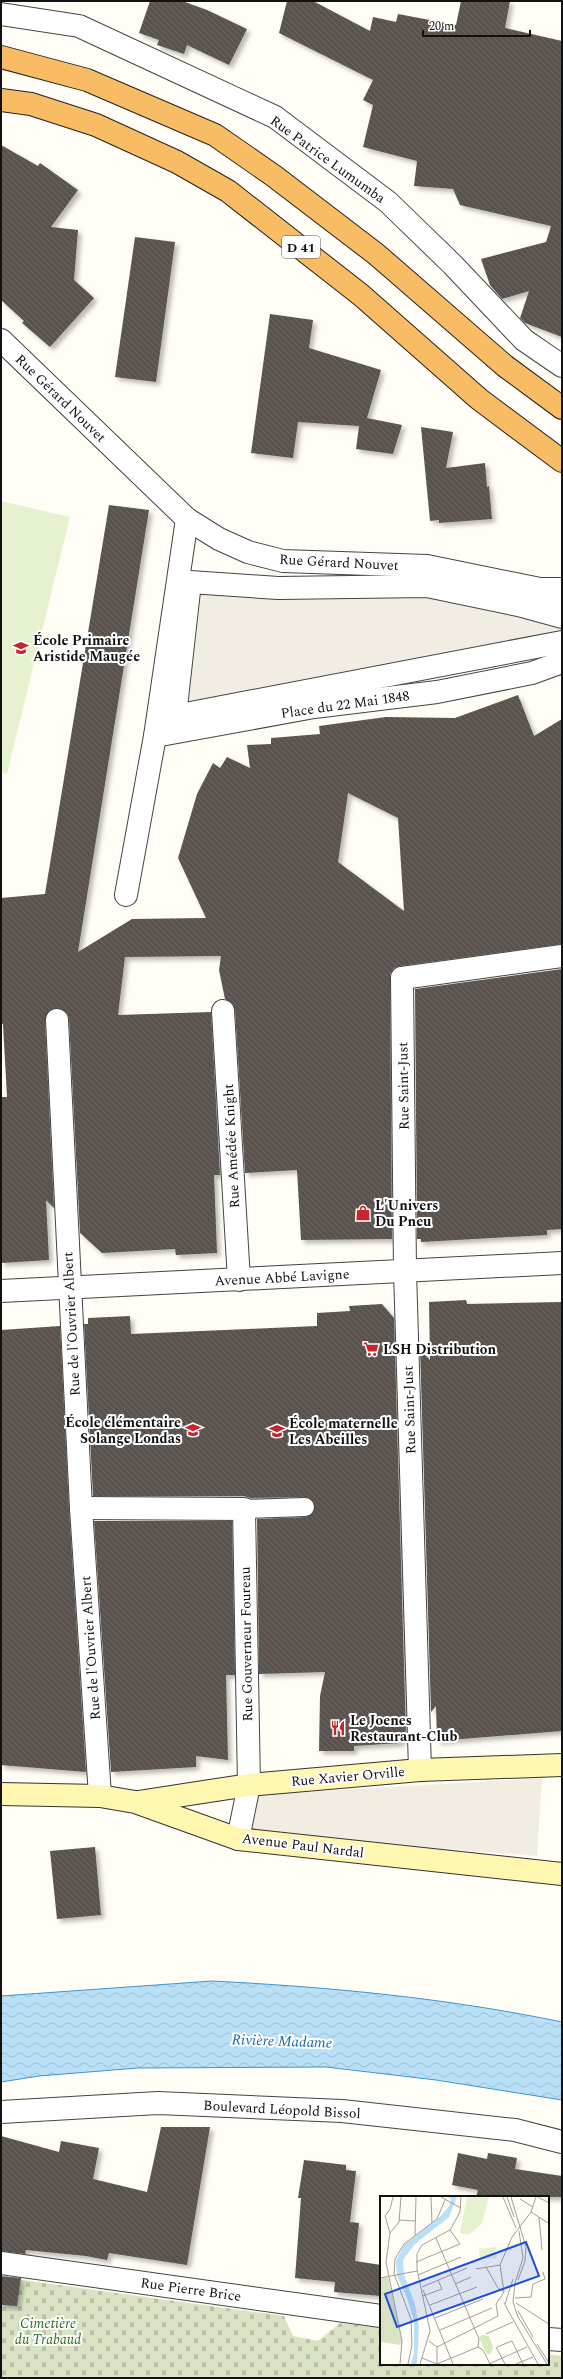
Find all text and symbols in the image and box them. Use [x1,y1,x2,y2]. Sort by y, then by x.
scale bar [423,12,530,38]
text: 20 m [429,17,454,36]
street label: Rue Patrice Lumumba [266,110,390,209]
road number: D 41 [282,236,320,258]
street label: Rue Gérard Nouvet [10,349,111,447]
street label: Rue Gérard Nouvet [279,549,399,576]
place label: École Primaire Aristide Maugée [33,630,140,667]
school or university icon: École Primaire Aristide Maugée [12,639,30,657]
street label: Place du 22 Mai 1848 [279,685,411,724]
street label: Rue Saint-Just [392,1042,415,1130]
street label: Rue Amédée Knight [218,1083,245,1209]
place label: L'Univers Du Pneu [375,1195,438,1232]
shop icon: L'Univers Du Pneu [354,1204,372,1222]
street label: Rue de l'Ouvrier Albert [57,1251,86,1397]
street label: Avenue Abbé Lavigne [214,1263,350,1292]
place label: LSH Distribution [383,1339,496,1360]
supermarket icon: LSH Distribution [362,1340,380,1358]
street label: Rue Saint-Just [397,1365,422,1455]
place label: École élémentaire Solange Londas [65,1412,181,1449]
place label: École maternelle Les Abeilles [289,1413,398,1450]
school or university icon: École élémentaire Solange Londas [184,1421,202,1439]
school or university icon: École maternelle Les Abeilles [268,1422,286,1440]
street label: Rue Gouverneur Foureau [235,1566,258,1722]
street label: Rue de l'Ouvrier Albert [75,1575,106,1721]
place label: Le Joenes Restaurant-Club [350,1710,457,1747]
restaurant icon: Le Joenes Restaurant-Club [329,1719,347,1737]
street label: Rue Xavier Orville [290,1761,406,1792]
street label: Avenue Paul Nardal [241,1828,365,1863]
water label: Rivière Madame [231,2028,333,2055]
street label: Boulevard Léopold Bissol [203,2095,361,2124]
inset map [380,2196,549,2365]
street label: Rue Pierre Brice [139,2272,243,2307]
park label: Cimetière du Trabaud [15,2313,81,2350]

